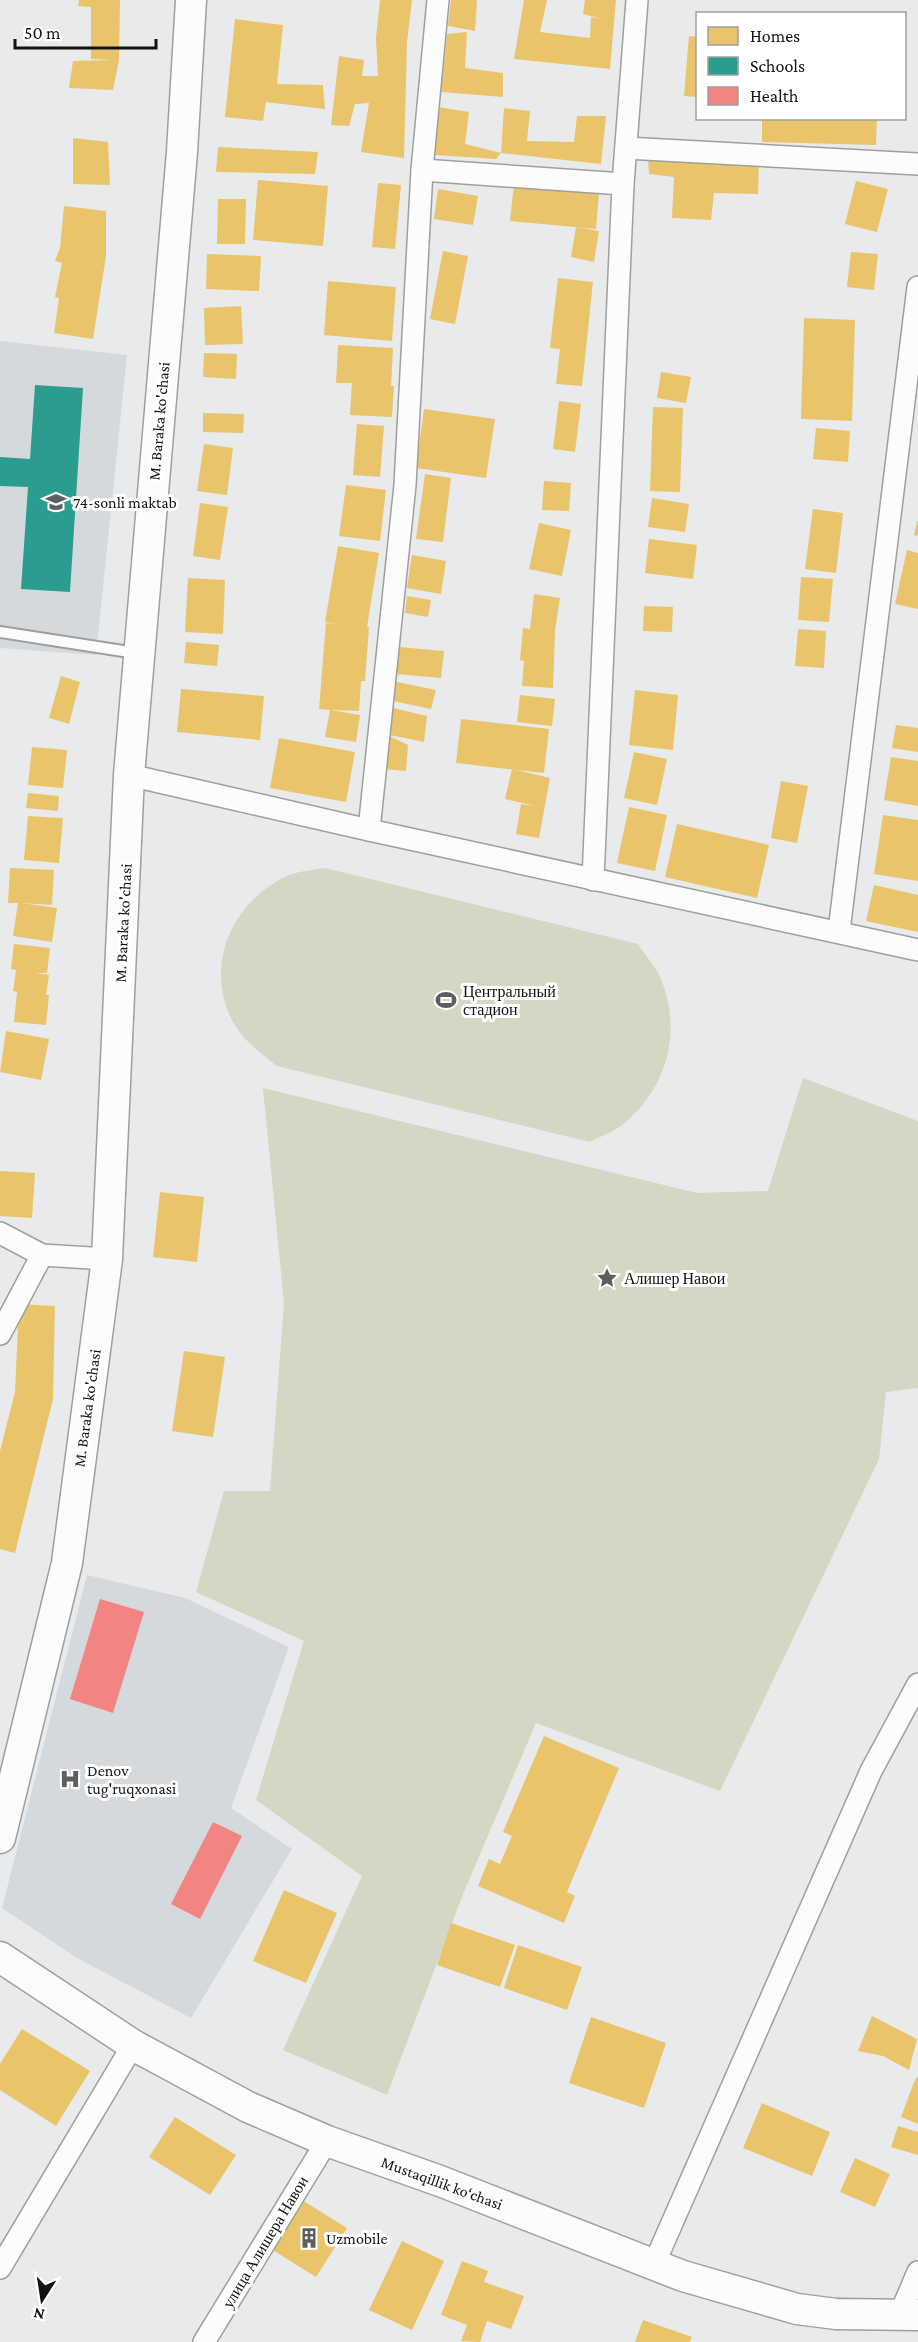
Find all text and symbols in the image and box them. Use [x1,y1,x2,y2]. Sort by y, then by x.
scale bar [15,12,156,50]
legend [696,12,906,120]
text: 50 m [24,23,61,43]
text: Homes [750,26,800,46]
text: Schools [750,56,805,76]
text: Health [750,86,799,106]
street label: M. Baraka ko'chasi [145,361,173,481]
school or university icon: 74-sonli maktab [44,490,68,514]
place label: 74-sonli maktab [73,494,177,511]
street label: M. Baraka ko'chasi [111,863,135,983]
place label: Центральный стадион [463,983,556,1019]
sports icon: Центральный стадион [434,988,458,1012]
place icon: Алишер Навои [595,1266,619,1290]
place label: Алишер Навои [624,1270,726,1288]
street label: M. Baraka ko'chasi [70,1348,104,1468]
place label: Denov tug'ruqxonasi [87,1762,176,1798]
hospital icon: Denov tug'ruqxonasi [58,1767,82,1791]
street label: Mustaqillik ko‘chasi [379,2153,505,2214]
street label: улица Алишера Навои [219,2173,312,2312]
building icon: Uzmobile [297,2226,321,2250]
place label: Uzmobile [326,2230,387,2247]
north arrow [12,2270,72,2330]
text: N [32,2305,46,2324]

